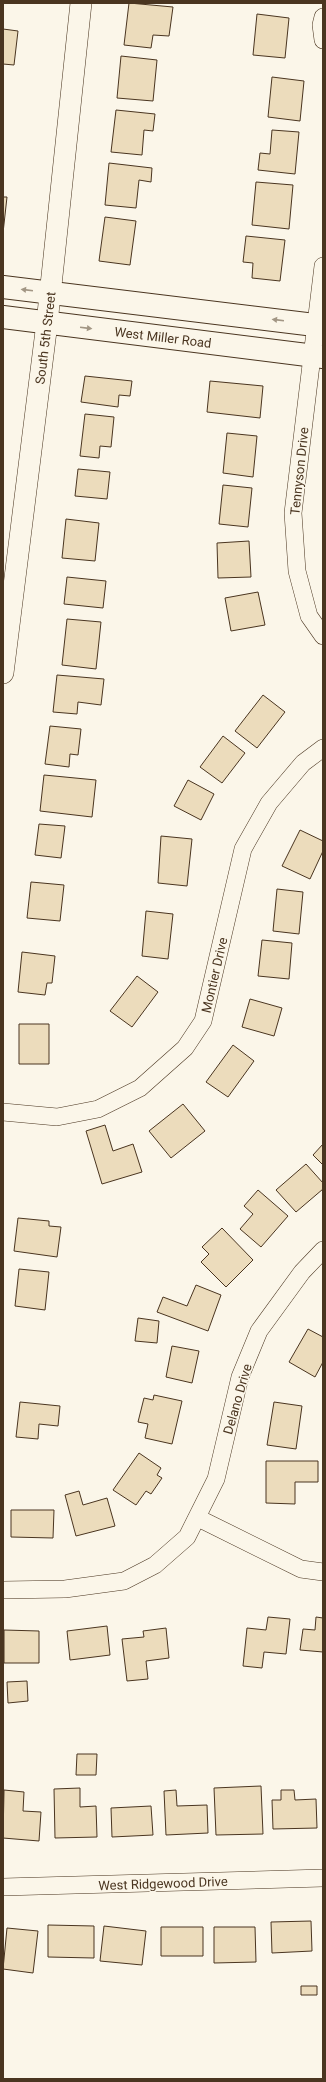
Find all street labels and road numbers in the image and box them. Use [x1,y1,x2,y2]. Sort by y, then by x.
street label: South 5th Street [32,291,59,385]
street label: West Miller Road [114,324,212,351]
street label: Tennyson Drive [287,426,312,516]
street label: Montier Drive [199,936,230,1014]
street label: Delano Drive [220,1362,255,1436]
street label: West Ridgewood Drive [98,1874,228,1893]

